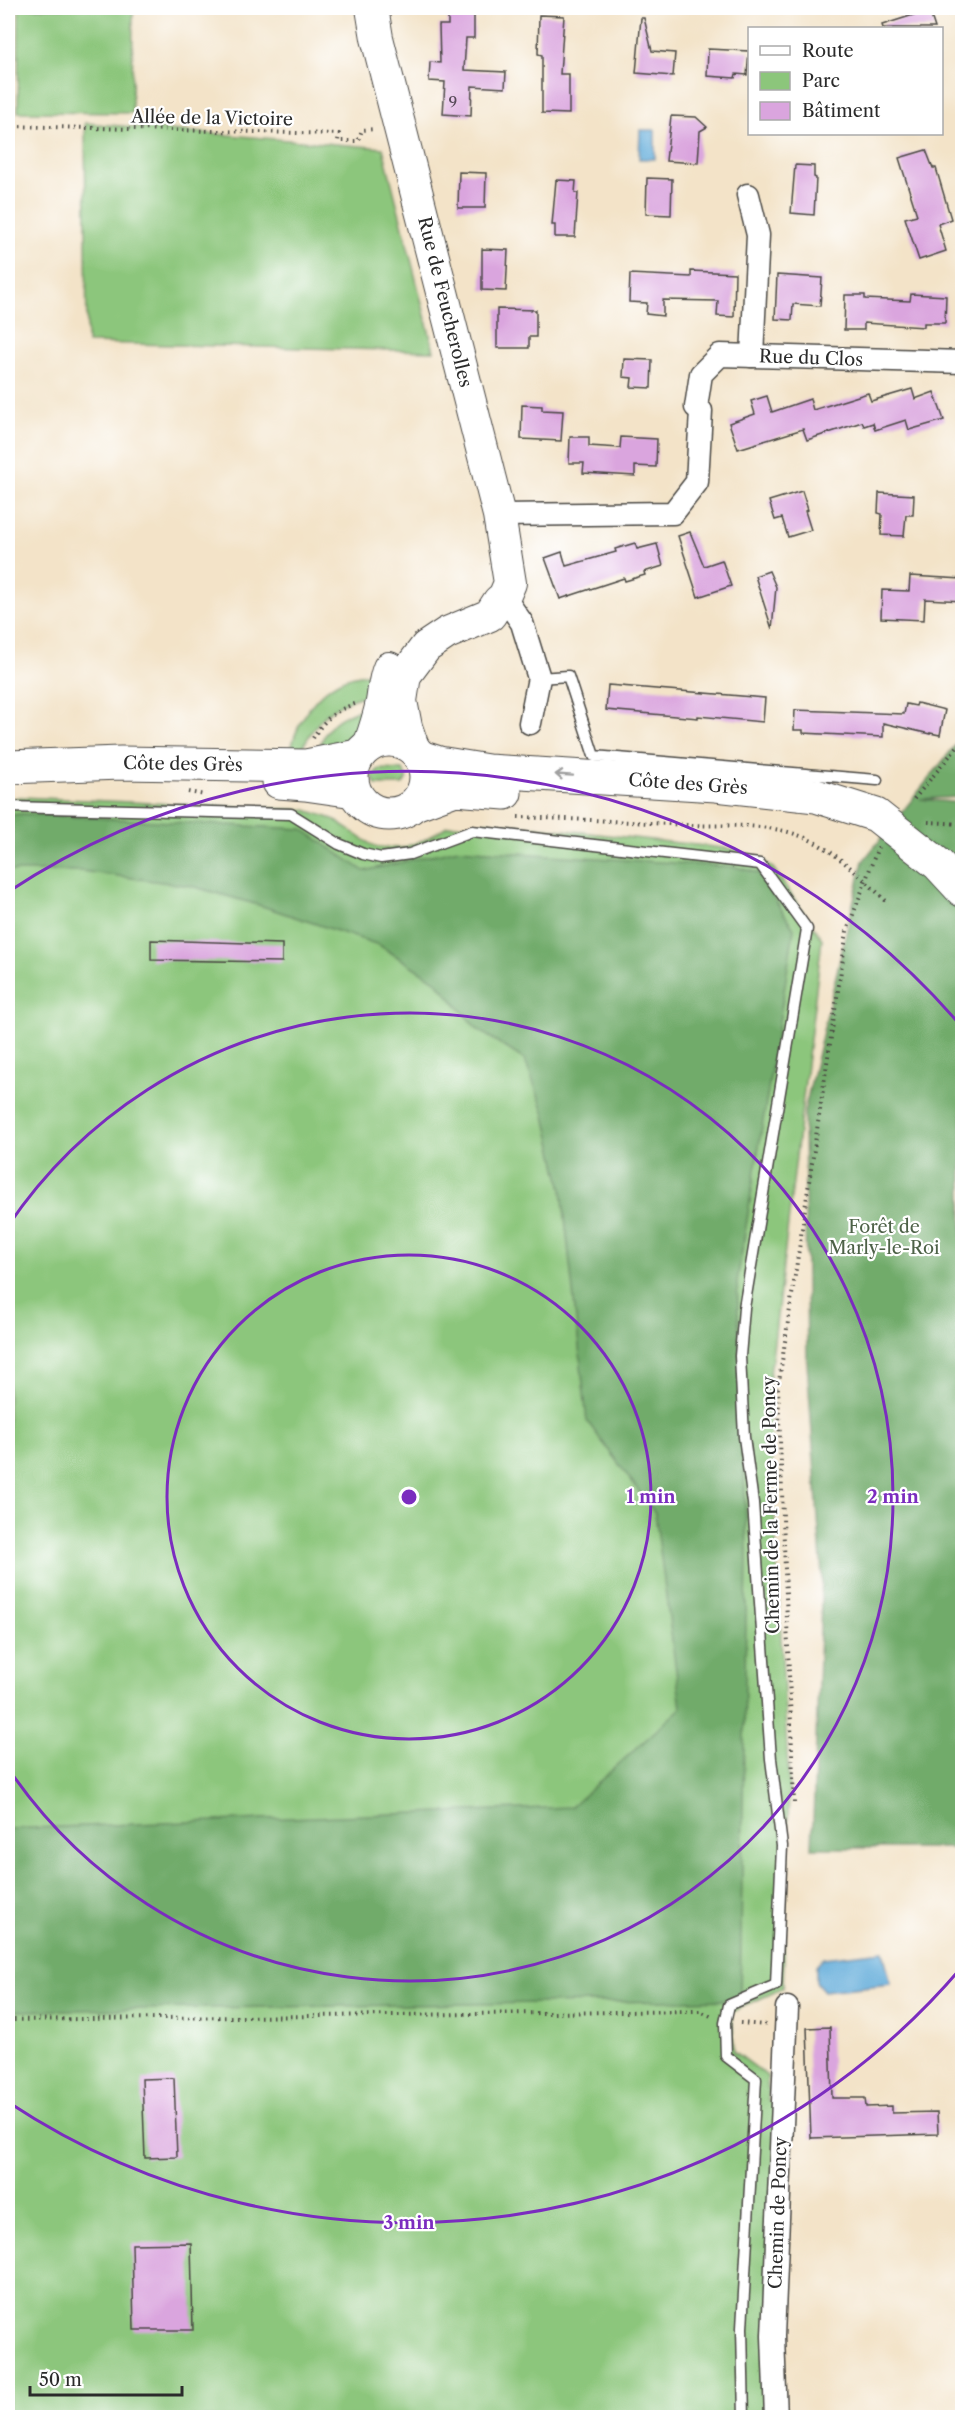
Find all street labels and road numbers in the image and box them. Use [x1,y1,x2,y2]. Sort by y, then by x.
street label: Allée de la Victoire [130,106,293,130]
street label: Rue de Feucherolles [413,214,477,390]
street label: Rue du Clos [759,345,863,371]
street label: Côte des Grès [123,752,243,776]
street label: Côte des Grès [628,769,748,799]
street label: Chemin de la Ferme de Poncy [758,1375,784,1634]
street label: Chemin de Poncy [764,2136,792,2290]

